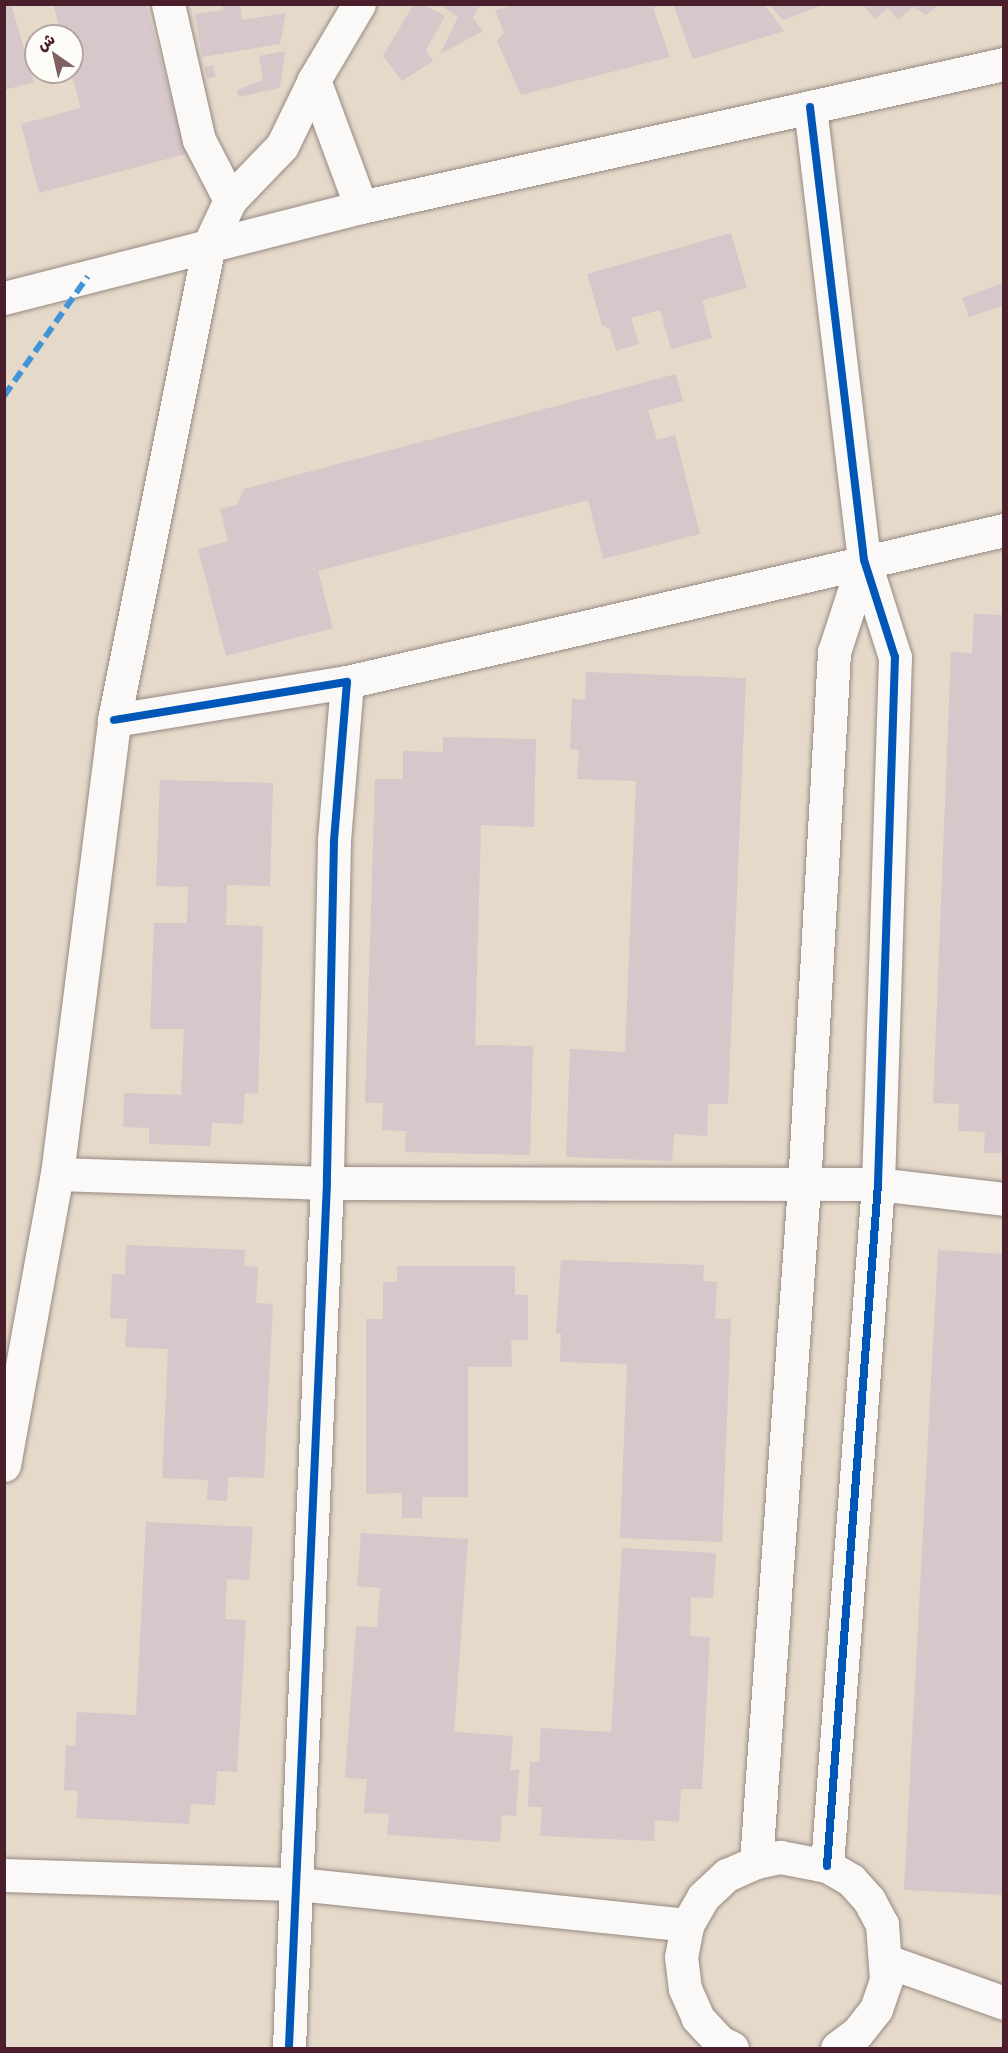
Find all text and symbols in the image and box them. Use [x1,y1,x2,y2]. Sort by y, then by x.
north arrow [24,24,84,84]
text: ش [31,26,59,56]

